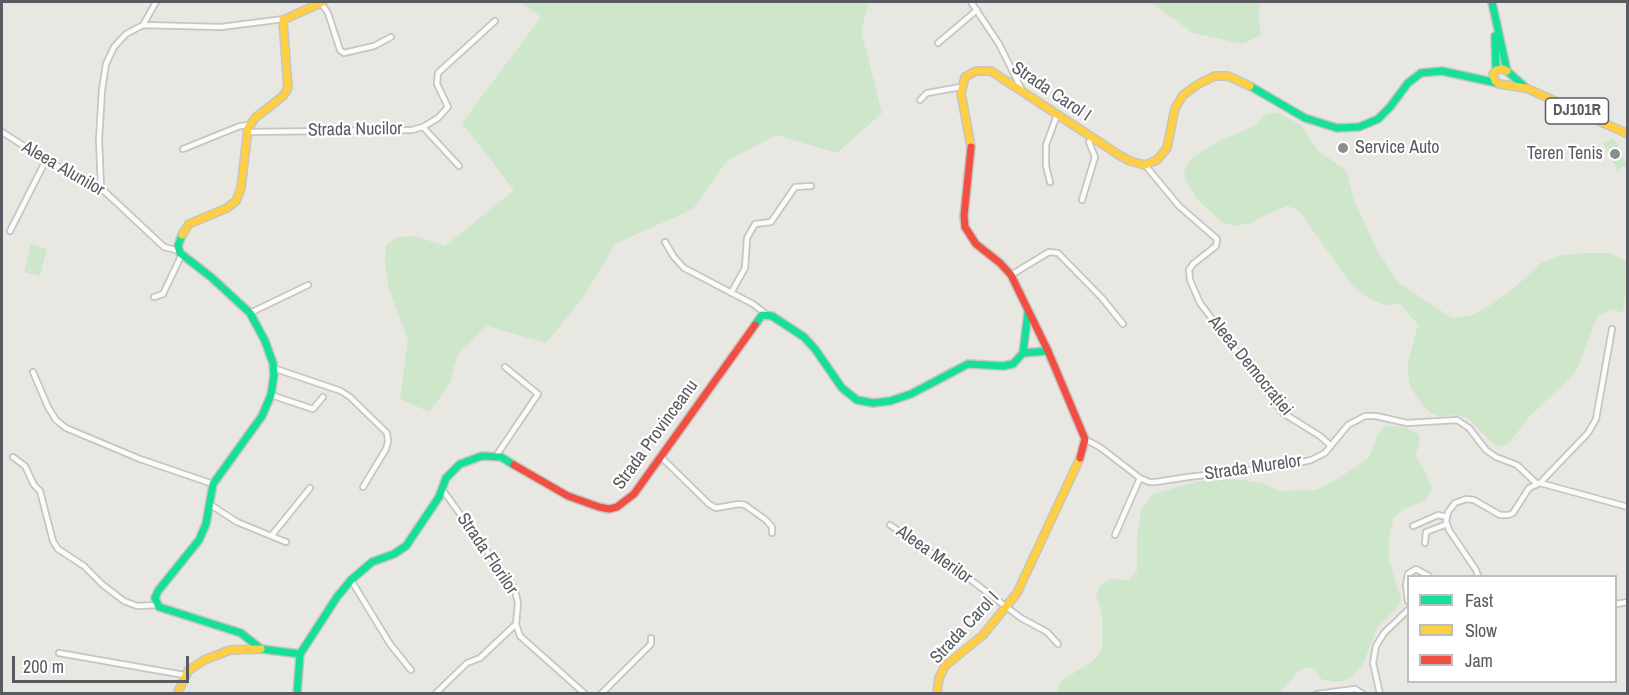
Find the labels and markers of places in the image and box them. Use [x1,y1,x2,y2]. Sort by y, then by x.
place label: Service Auto [1355,137,1440,159]
marker: Service Auto [1336,141,1350,155]
place label: Teren Tenis [1527,143,1603,165]
marker: Teren Tenis [1608,147,1622,161]

